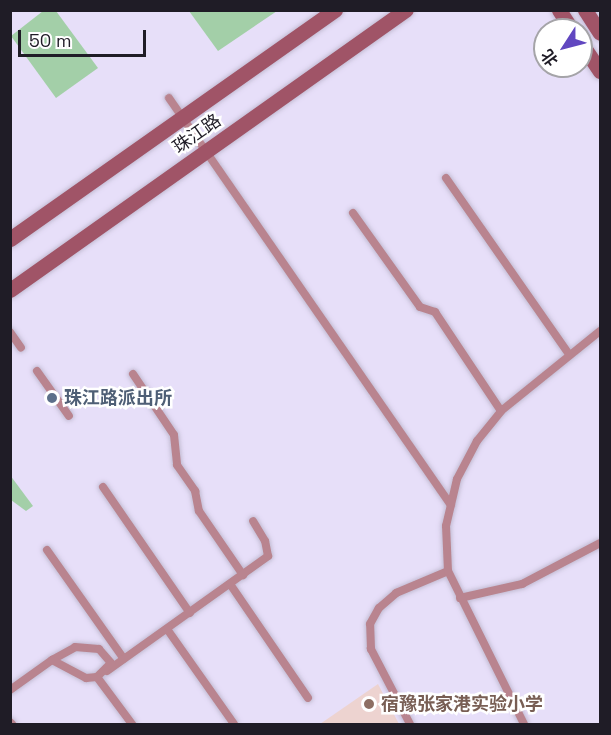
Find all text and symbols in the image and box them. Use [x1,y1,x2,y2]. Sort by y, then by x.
scale bar [21,18,148,56]
north arrow [533,18,593,78]
text: 50 m [29,29,71,52]
text: 北 [536,45,563,70]
street label: 珠江路 [169,110,225,158]
place label: 珠江路派出所 [64,387,172,409]
marker: 珠江路派出所 [45,391,59,405]
place label: 宿豫张家港实验小学 [381,693,543,715]
marker: 宿豫张家港实验小学 [362,697,376,711]

